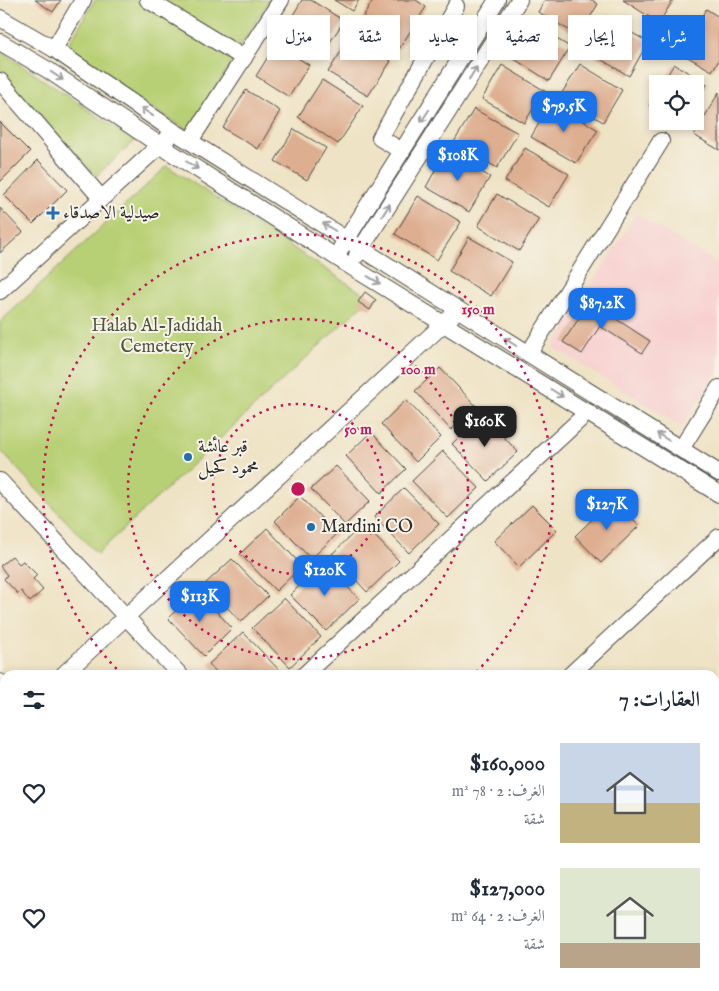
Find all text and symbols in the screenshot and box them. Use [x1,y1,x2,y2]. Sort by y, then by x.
chip: منزل [267,15,330,60]
chip: شقة [340,15,400,60]
chip: جديد [410,15,477,60]
chip: تصفية [487,15,558,60]
chip: إيجار [568,15,632,60]
chip: شراء [642,15,705,60]
one-way arrow [468,66,478,80]
one-way arrow [49,71,63,81]
map controls [649,75,704,130]
button: locate [649,75,704,130]
pin: $79.5K [523,90,605,133]
text: $79.5K [542,97,586,117]
one-way arrow [140,107,154,117]
one-way arrow [419,108,429,122]
pin: $108K [423,140,493,182]
text: $108K [438,146,478,166]
one-way arrow [185,161,199,171]
place label: صيدلية الاصدقاء [63,202,160,225]
one-way arrow [381,203,391,217]
marker: صيدلية الاصدقاء [47,207,59,219]
one-way arrow [322,222,336,232]
one-way arrow [367,276,381,286]
pin: $87.2K [561,288,643,330]
text: $87.2K [579,294,625,314]
text: 150 m [461,300,495,319]
park label: Halab Al-Jadidah Cemetery [92,315,223,359]
one-way arrow [504,337,518,347]
text: 100 m [400,360,436,379]
one-way arrow [550,388,564,398]
pin: $160K [450,406,520,448]
text: $160K [465,412,506,432]
text: 50 m [344,420,372,439]
one-way arrow [656,432,670,442]
place label: قبر عائشة محمود كحيل [198,436,259,480]
marker: قبر عائشة محمود كحيل [182,451,194,463]
centre of rings [289,480,307,498]
pin: $127K [572,488,642,531]
text: $127K [586,495,628,515]
place label: Mardini CO [321,516,413,539]
marker: Mardini CO [305,521,317,533]
pin: $120K [290,554,360,597]
text: $120K [304,561,346,581]
pin: $113K [165,580,235,623]
text: $113K [181,587,219,607]
icon: filters [20,686,48,714]
text: العقارات: 7 [619,687,700,714]
text: $160,000 [470,751,545,778]
icon: home [600,763,660,823]
icon: heart [20,779,48,807]
text: الغرف: 2 · 78 m² [452,782,545,802]
text: شقة [524,810,545,830]
text: $127,000 [470,876,545,903]
icon: home [600,888,660,948]
icon: heart [20,904,48,932]
text: الغرف: 2 · 64 m² [451,907,545,927]
text: شقة [524,935,545,955]

